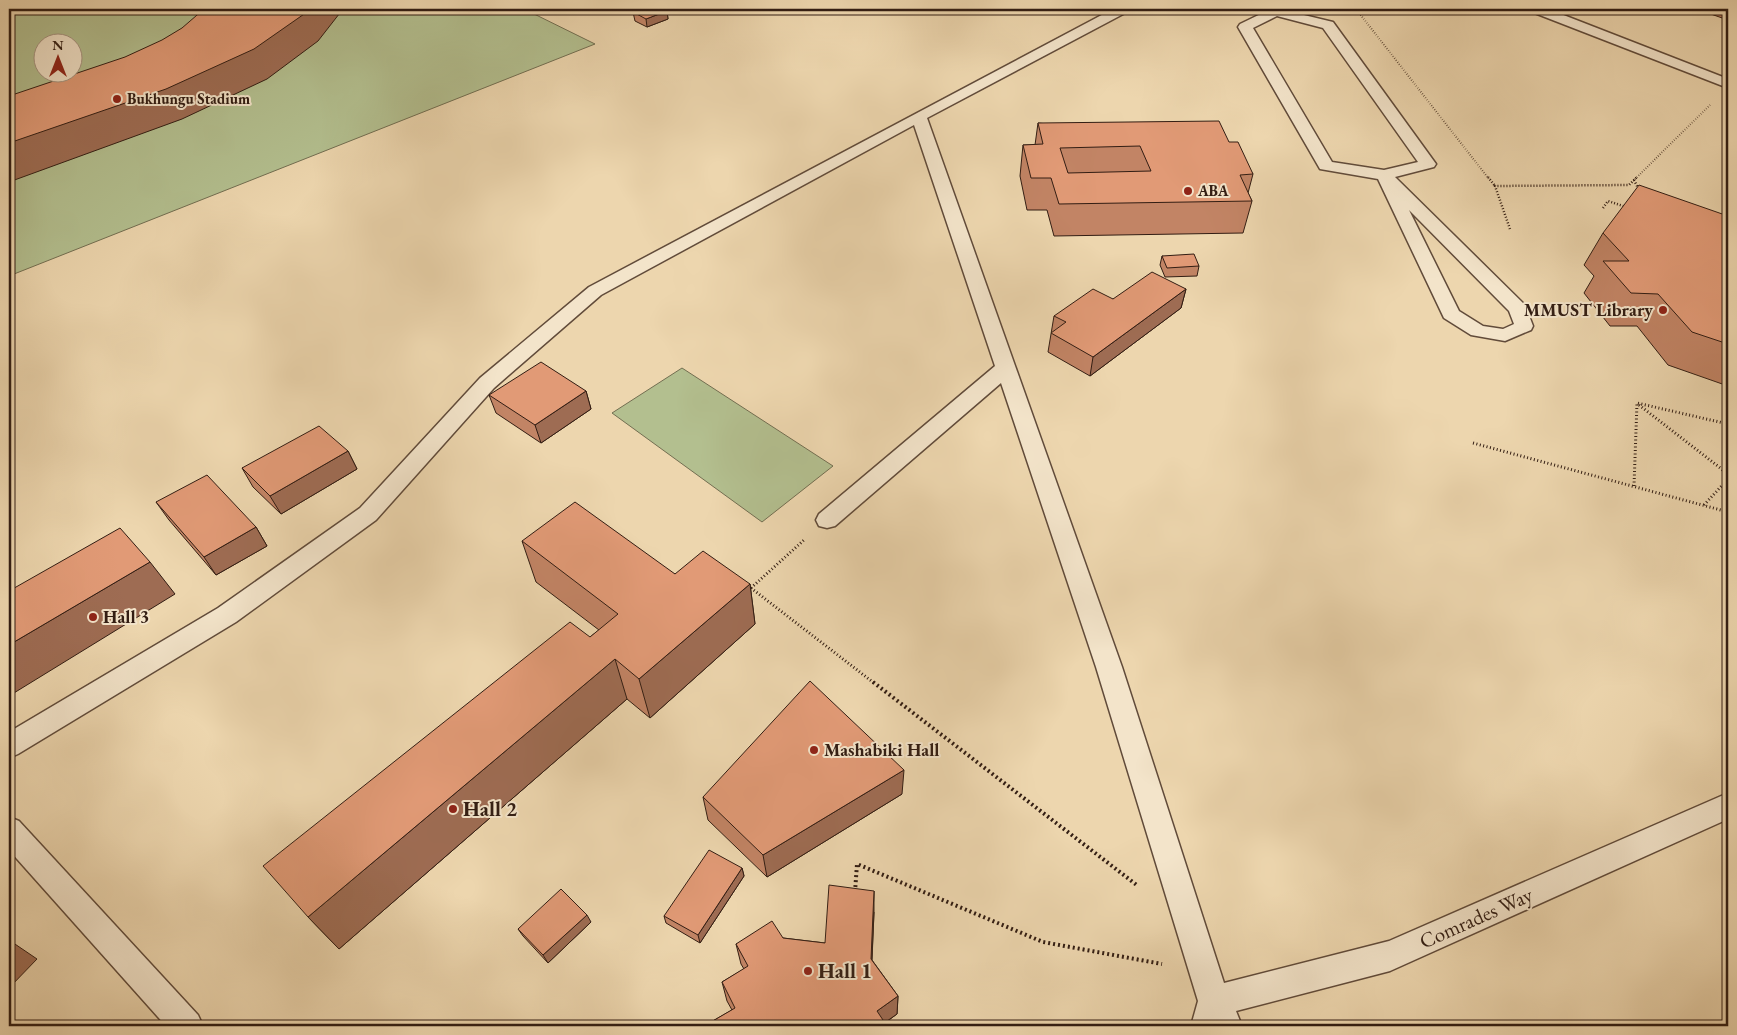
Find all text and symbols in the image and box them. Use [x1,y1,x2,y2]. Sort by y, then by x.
north arrow [32,32,82,82]
text: N [52,36,64,54]
place label: Bukhungu Stadium [127,89,250,108]
marker: Bukhungu Stadium [111,93,123,105]
place label: ABA [1197,181,1229,200]
marker: ABA [1182,185,1194,197]
place label: MMUST Library [1524,298,1653,321]
marker: MMUST Library [1657,304,1669,316]
place label: Hall 3 [103,605,149,628]
marker: Hall 3 [87,611,99,623]
place label: Mashabiki Hall [824,738,940,761]
marker: Mashabiki Hall [808,744,820,756]
place label: Hall 2 [463,795,517,822]
marker: Hall 2 [447,803,459,815]
street label: Comrades Way [1415,880,1537,955]
place label: Hall 1 [818,957,872,984]
marker: Hall 1 [802,965,814,977]

